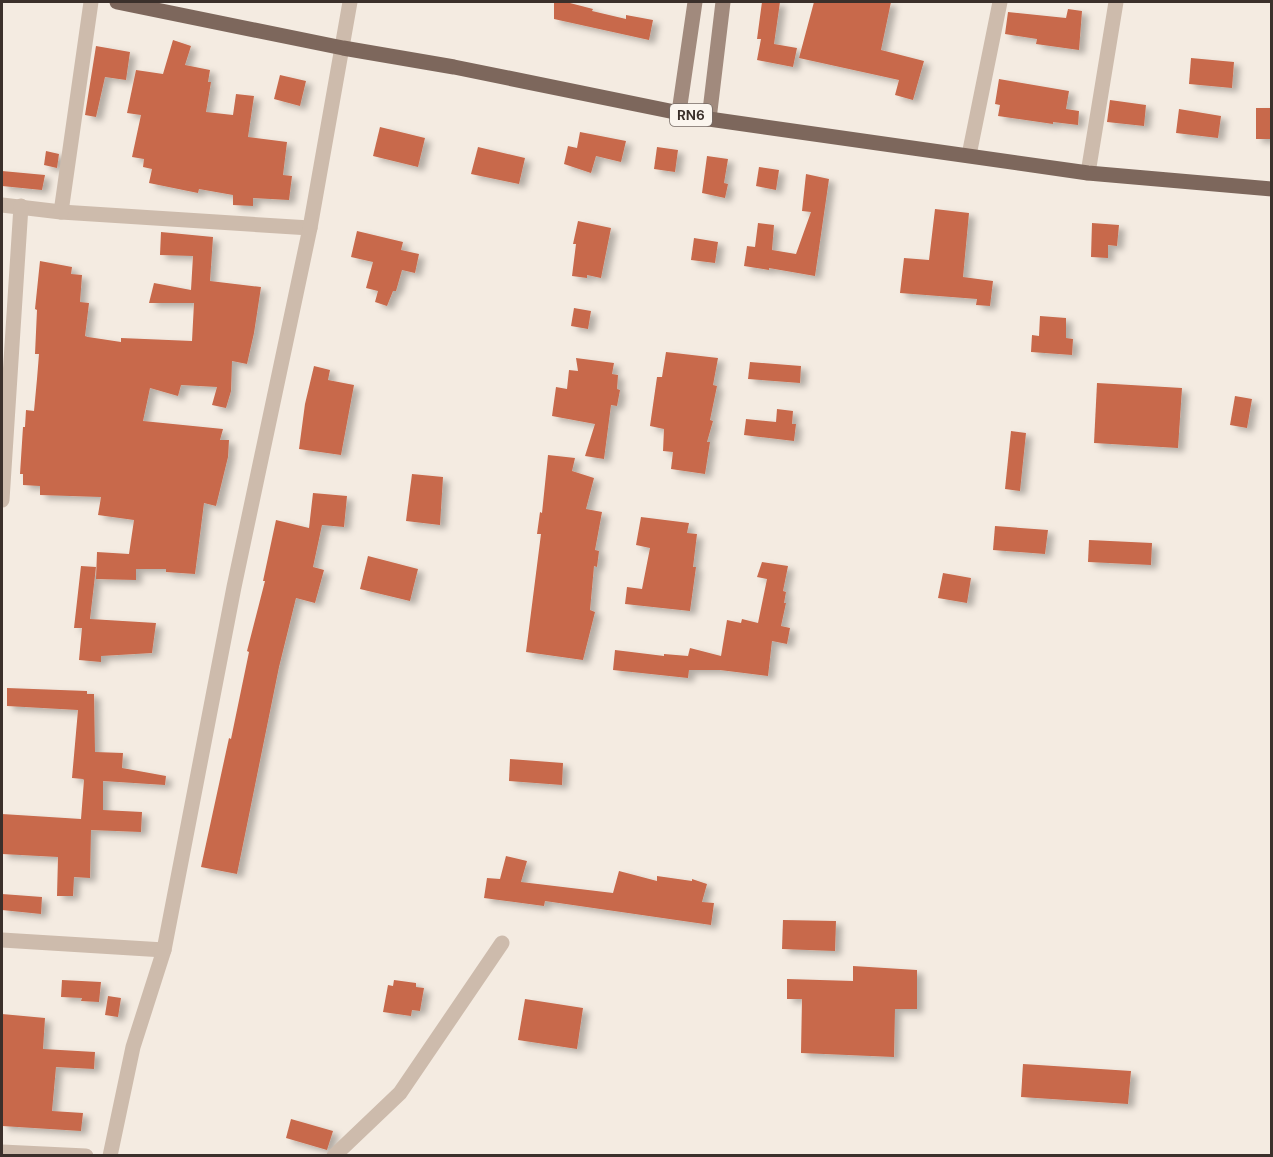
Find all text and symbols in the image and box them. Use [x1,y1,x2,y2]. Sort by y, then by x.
road number: RN6 [670,104,712,126]

